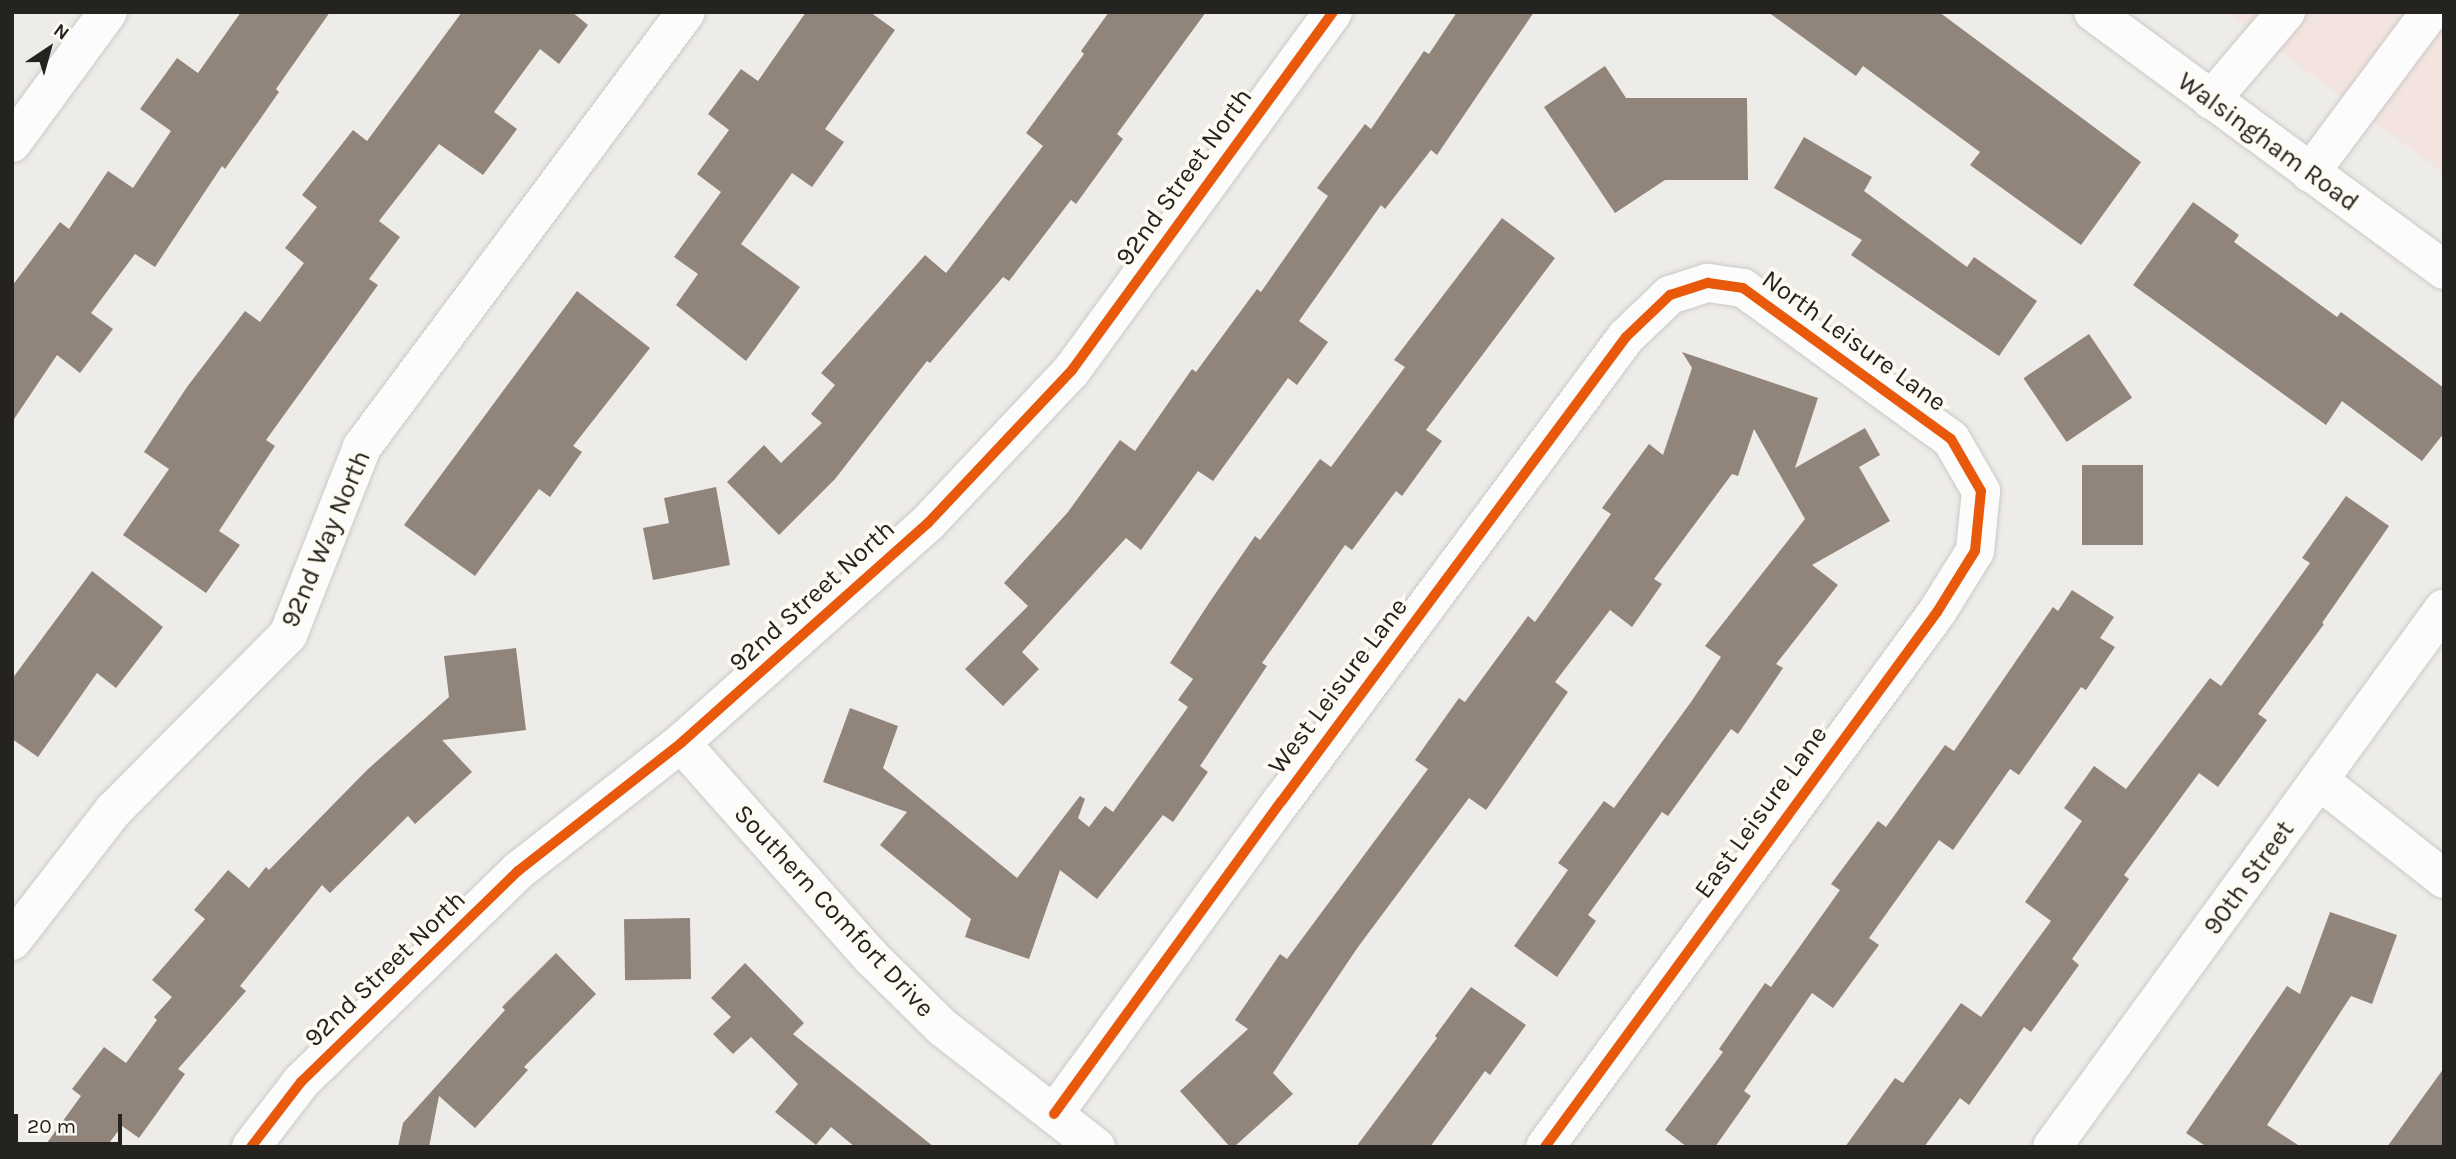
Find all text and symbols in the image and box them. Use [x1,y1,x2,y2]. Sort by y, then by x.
north arrow [14,14,84,84]
text: N [49,19,73,45]
street label: Walsingham Road [2171,66,2365,218]
street label: 92nd Street North [1109,82,1259,272]
street label: North Leisure Lane [1756,264,1952,418]
street label: 92nd Way North [275,446,377,632]
street label: 92nd Street North [723,514,901,678]
street label: West Leisure Lane [1262,592,1414,780]
street label: East Leisure Lane [1688,720,1834,904]
street label: Southern Comfort Drive [727,798,941,1024]
street label: 90th Street [2197,815,2301,941]
street label: 92nd Street North [298,884,472,1054]
scale bar [18,1100,126,1144]
text: 20 m [27,1114,76,1138]

